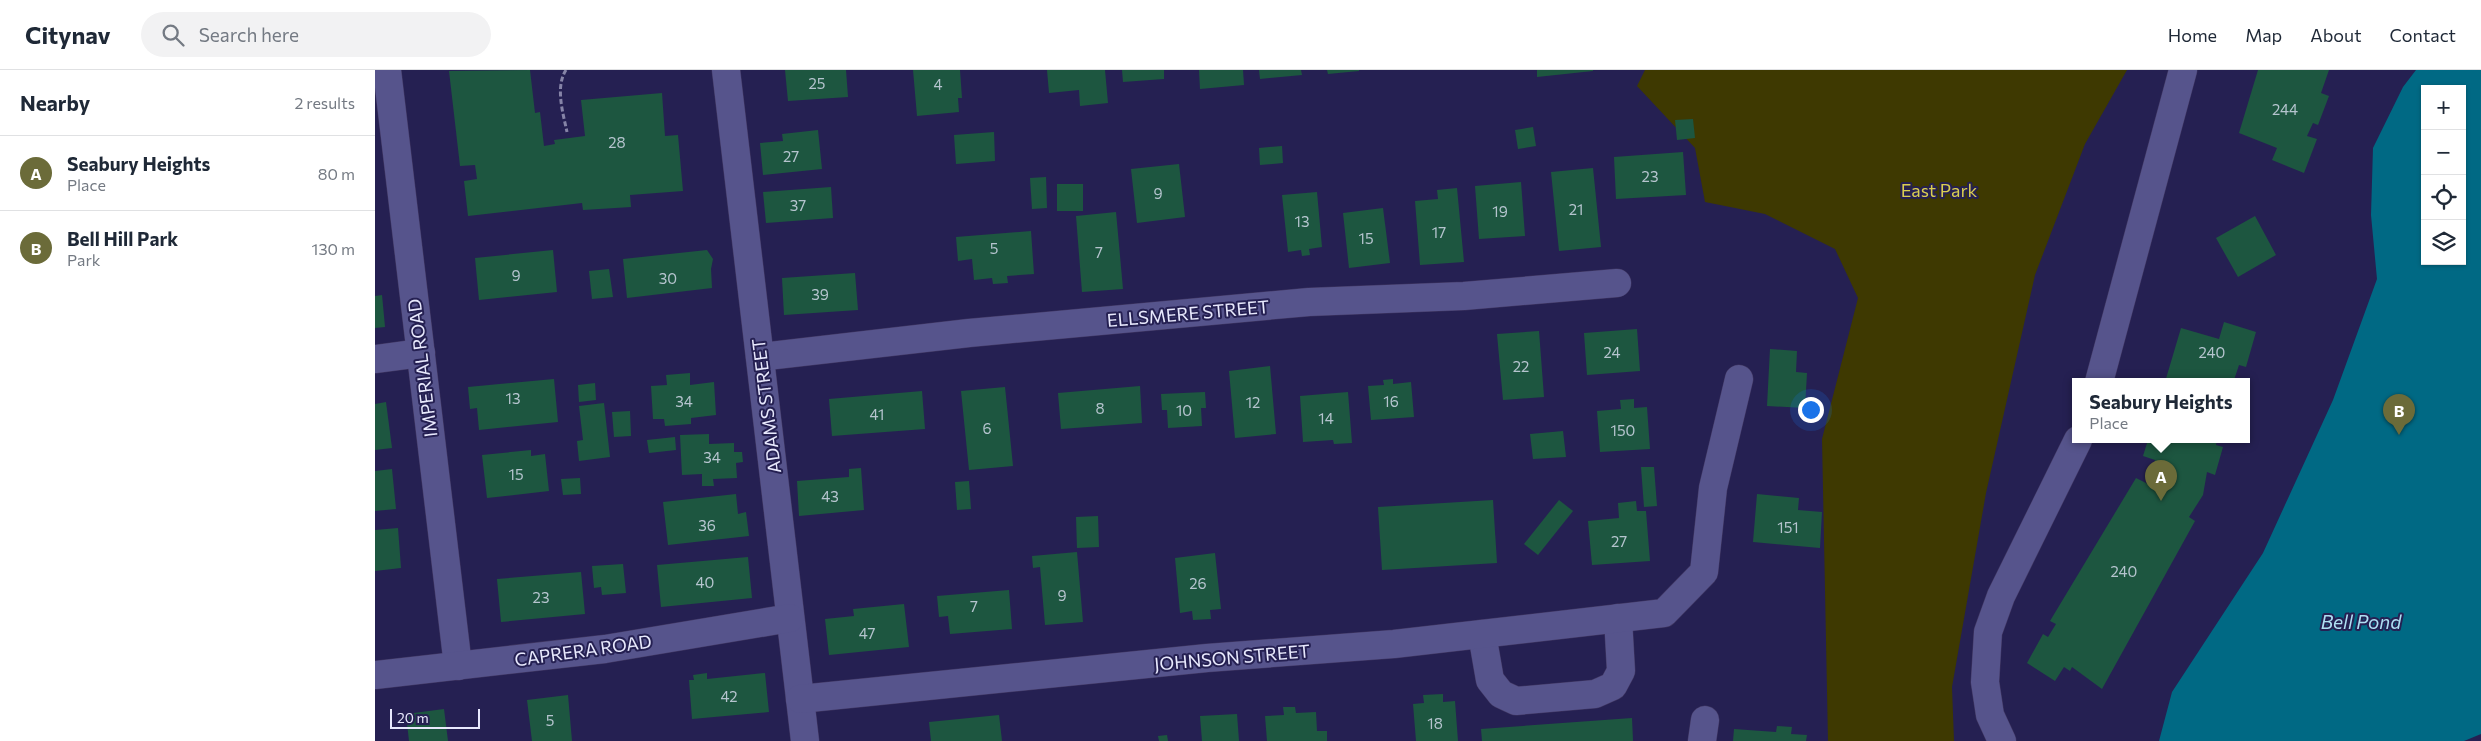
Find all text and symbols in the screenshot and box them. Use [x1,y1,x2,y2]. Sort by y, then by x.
search box [141,12,491,57]
text: Citynav [25,20,111,49]
icon: search [159,21,187,49]
text: Search here [199,23,299,46]
text: Home [2168,24,2217,46]
text: Map [2245,24,2282,46]
text: About [2310,24,2362,46]
text: Contact [2390,24,2456,46]
house number: 25 [809,74,825,92]
house number: 4 [934,75,943,93]
map controls [2421,85,2466,265]
button: + [2421,85,2466,130]
text: Nearby [20,90,90,115]
text: 2 results [294,93,355,112]
house number: 244 [2272,100,2298,118]
button: − [2421,130,2466,175]
house number: 28 [608,133,626,151]
house number: 27 [783,147,799,165]
text: Seabury Heights [67,152,210,175]
text: A [30,164,42,183]
text: 80 m [318,164,355,183]
house number: 23 [1642,167,1658,185]
text: Place [67,175,106,194]
button: locate [2421,175,2466,220]
park label: East Park [1901,179,1978,201]
house number: 9 [1153,184,1163,202]
house number: 37 [790,196,806,214]
house number: 21 [1569,200,1583,218]
house number: 19 [1492,202,1508,220]
house number: 13 [1295,212,1309,230]
button: layers [2421,220,2466,265]
house number: 17 [1432,223,1446,241]
text: Bell Hill Park [67,227,178,250]
house number: 15 [1358,229,1374,247]
text: B [31,239,41,258]
text: 130 m [312,239,355,258]
house number: 5 [990,239,998,257]
house number: 7 [1095,243,1103,261]
text: Park [67,250,100,269]
house number: 9 [511,266,521,284]
house number: 30 [659,269,677,287]
house number: 39 [811,285,829,303]
street label: ELLSMERE STREET [1106,295,1270,331]
street label: IMPERIAL ROAD [403,298,441,438]
street label: ADAMS STREET [747,337,785,475]
house number: 24 [1603,343,1621,361]
house number: 240 [2199,343,2225,361]
house number: 22 [1513,357,1529,375]
popup [2072,378,2250,443]
house number: 13 [506,389,520,407]
text: Seabury Heights [2089,390,2233,413]
house number: 34 [675,392,693,410]
house number: 16 [1383,392,1399,410]
house number: 12 [1246,393,1260,411]
pin: B [2383,394,2415,435]
your location [1798,397,1824,423]
house number: 8 [1095,399,1105,417]
house number: 10 [1176,401,1192,419]
house number: 41 [870,405,884,423]
house number: 14 [1318,409,1334,427]
text: Place [2089,413,2128,432]
house number: 6 [982,419,992,437]
house number: 150 [1611,421,1635,439]
house number: 34 [703,448,721,466]
pin: A [2145,460,2177,501]
house number: 15 [508,465,524,483]
house number: 43 [821,487,839,505]
house number: 36 [698,516,716,534]
house number: 151 [1777,518,1799,536]
house number: 27 [1611,532,1627,550]
house number: 240 [2111,562,2137,580]
house number: 40 [696,573,714,591]
house number: 26 [1189,574,1207,592]
house number: 9 [1057,586,1067,604]
house number: 23 [533,588,549,606]
house number: 7 [970,597,978,615]
water label: Bell Pond [2321,610,2402,633]
house number: 47 [859,624,875,642]
street label: CAPRERA ROAD [513,629,653,671]
street label: JOHNSON STREET [1153,639,1311,675]
house number: 42 [720,687,738,705]
scale bar [390,706,480,729]
text: 20 m [397,709,429,726]
house number: 5 [546,711,554,729]
house number: 18 [1427,714,1443,732]

